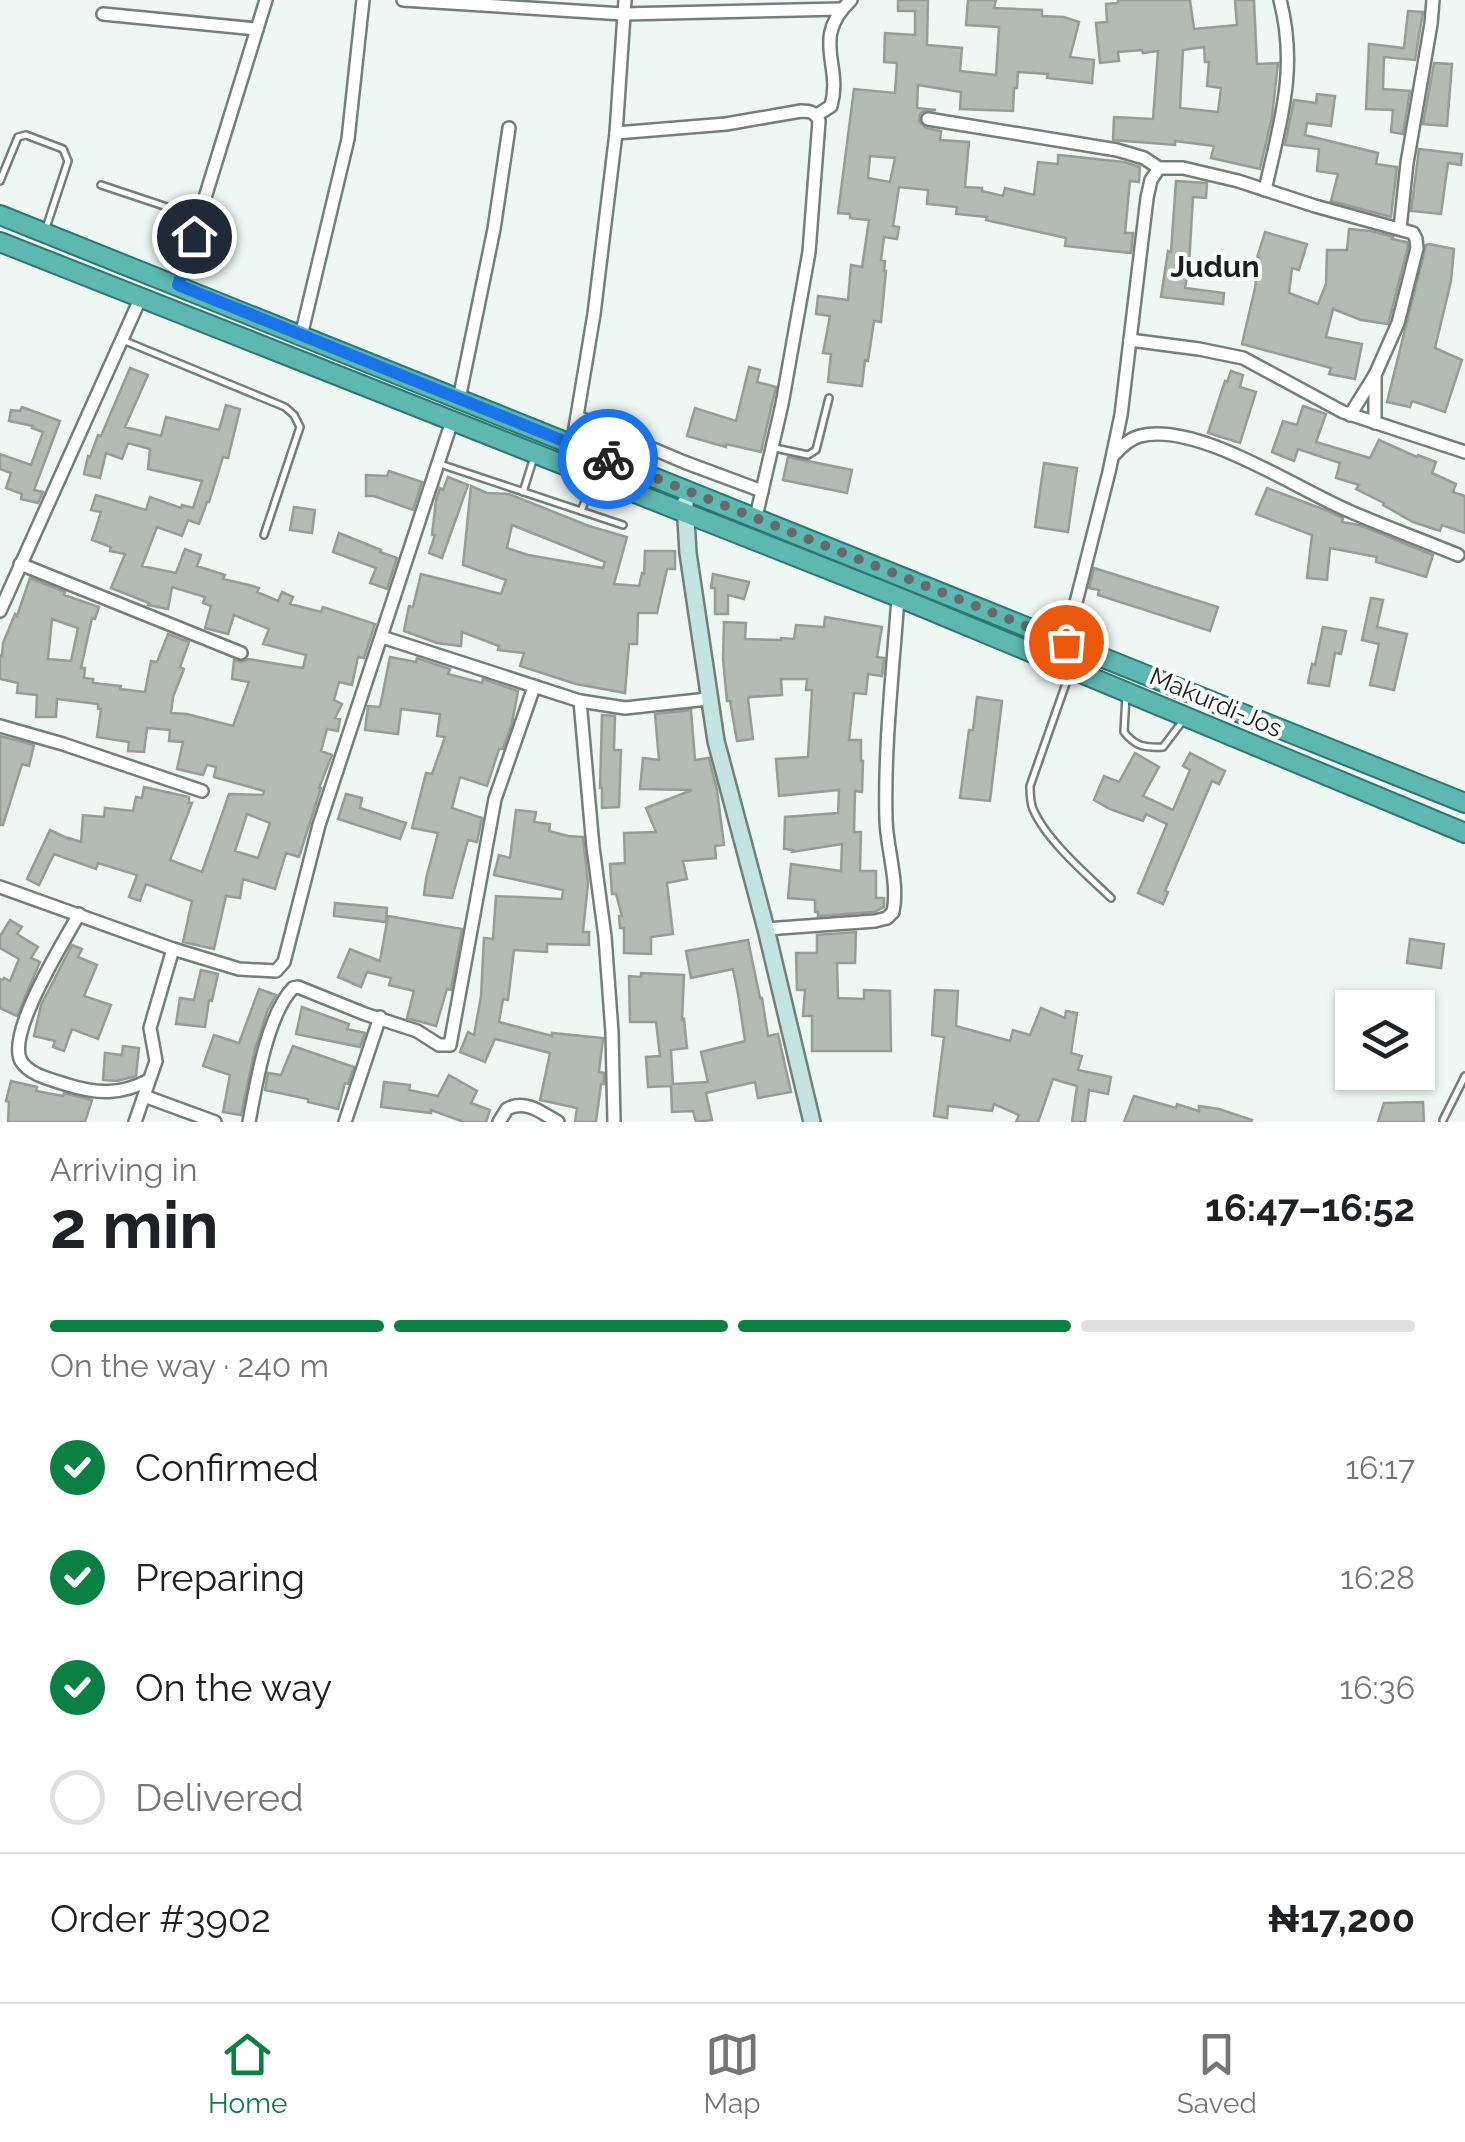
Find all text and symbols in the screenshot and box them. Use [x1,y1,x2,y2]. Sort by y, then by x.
pin [152,194,237,279]
icon: home [167,209,222,264]
district label: Judun [1170,249,1260,284]
courier [558,409,658,509]
icon: bike [581,432,636,487]
pin [1024,600,1109,685]
icon: bag [1039,615,1094,670]
street label: Makurdi-Jos [1145,661,1287,743]
map controls [1335,990,1435,1090]
button: layers [1335,990,1435,1090]
text: Arriving in [50,1151,197,1188]
text: 16:47–16:52 [1205,1185,1415,1230]
text: 2 min [50,1187,219,1263]
text: On the way · 240 m [50,1347,329,1384]
icon: check [50,1440,105,1495]
text: Confirmed [135,1445,319,1490]
text: 16:17 [1345,1449,1415,1486]
icon: check [50,1550,105,1605]
text: Preparing [135,1555,305,1600]
text: 16:28 [1340,1559,1415,1596]
icon: check [50,1660,105,1715]
text: On the way [135,1665,332,1710]
text: 16:36 [1340,1669,1415,1706]
text: Delivered [135,1775,304,1820]
text: Order #3902 [50,1896,271,1941]
text: ₦17,200 [1267,1896,1415,1941]
tab: Home [208,2027,287,2120]
tab: Map [704,2027,761,2120]
tab: Saved [1177,2027,1257,2120]

